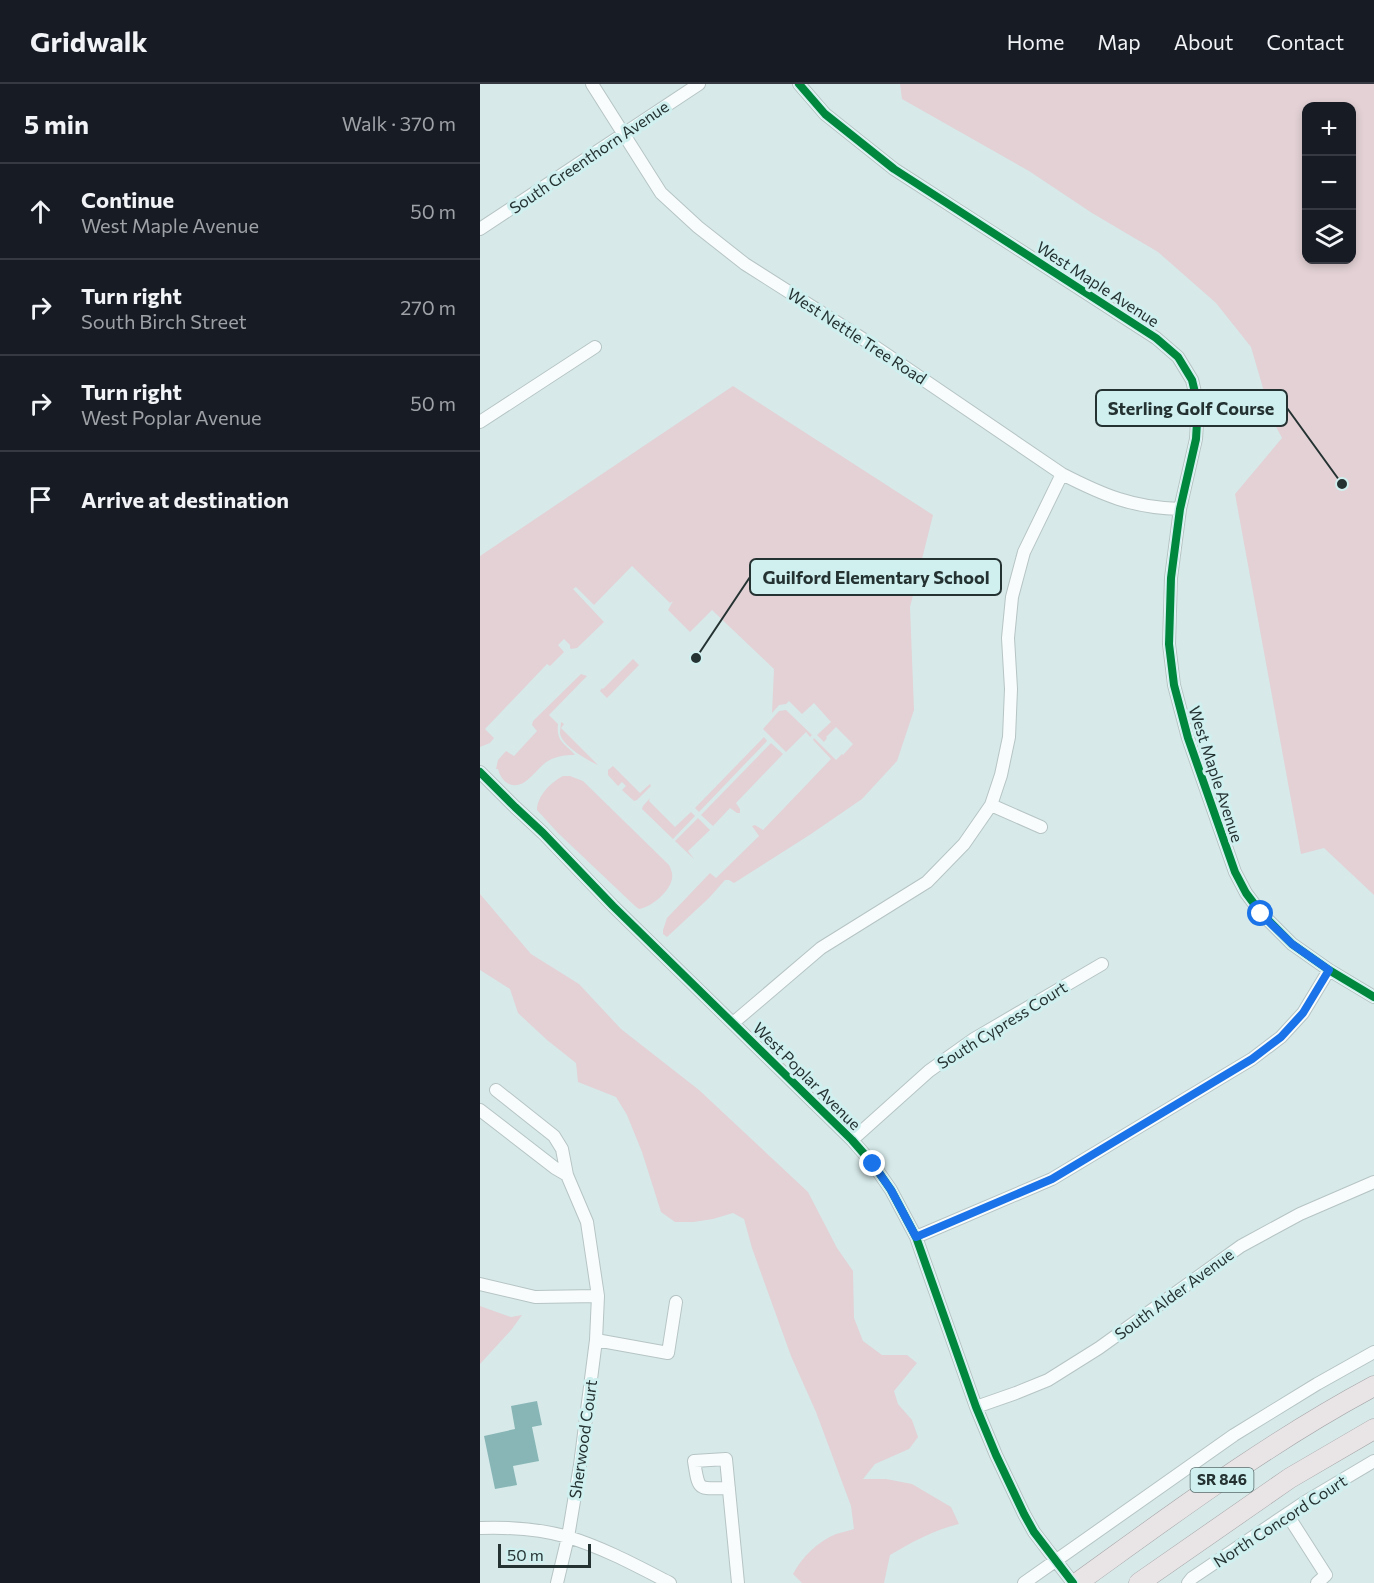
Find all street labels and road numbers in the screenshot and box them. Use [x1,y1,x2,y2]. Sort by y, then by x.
street label: South Greenthorn Avenue [506,96,672,217]
street label: West Maple Avenue [1033,237,1163,330]
street label: West Nettle Tree Road [784,284,930,388]
street label: West Maple Avenue [1185,703,1248,844]
street label: South Cypress Court [933,977,1071,1072]
street label: West Poplar Avenue [750,1018,865,1133]
street label: South Alder Avenue [1111,1244,1237,1343]
street label: Sherwood Court [565,1378,600,1500]
road number: SR 846 [1190,1468,1254,1492]
street label: North Concord Court [1210,1470,1350,1571]

